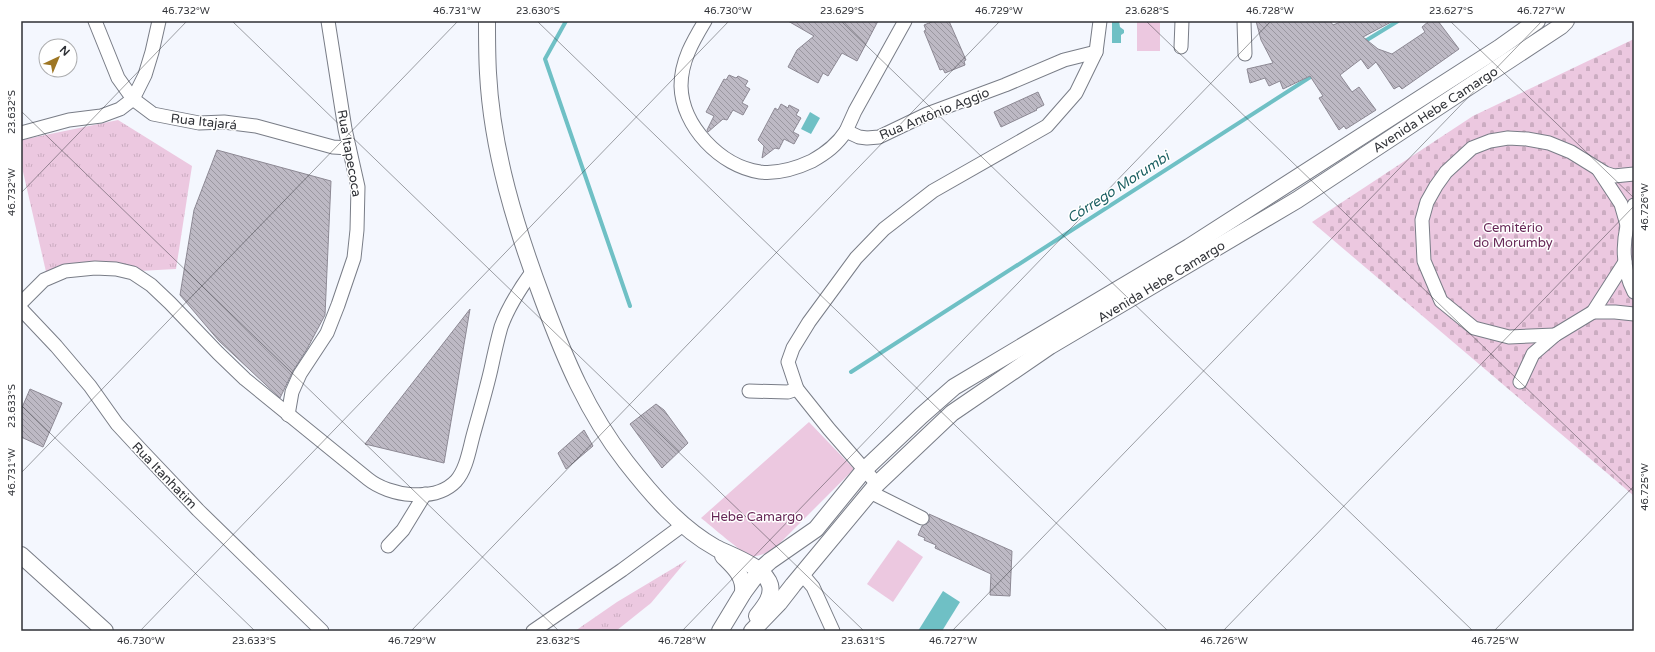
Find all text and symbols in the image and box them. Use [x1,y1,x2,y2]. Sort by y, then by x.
text: 46.732°W [162,5,210,17]
text: 46.731°W [433,5,481,17]
text: 23.630°S [516,5,560,17]
text: 46.730°W [704,5,752,17]
text: 23.629°S [820,5,864,17]
text: 46.729°W [975,5,1023,17]
text: 23.628°S [1125,5,1169,17]
text: 46.728°W [1246,5,1294,17]
text: 23.627°S [1429,5,1473,17]
text: 46.727°W [1517,5,1565,17]
north arrow [38,38,78,78]
text: N [57,43,72,59]
street label: Avenida Hebe Camargo [1370,63,1501,156]
street label: Rua Antônio Aggio [877,84,992,143]
text: 23.632°S [6,90,18,134]
street label: Rua Itapecoca [333,108,365,198]
street label: Rua Itajará [170,111,238,133]
water label: Córrego Morumbi [1064,147,1174,227]
text: 46.732°W [6,168,18,216]
text: 46.726°W [1639,183,1651,231]
park label: Cemitério do Morumby [1473,220,1553,251]
street label: Avenida Hebe Camargo [1095,237,1228,326]
text: 23.633°S [6,384,18,428]
street label: Rua Itanhatim [128,439,200,512]
text: 46.731°W [6,448,18,496]
text: 46.725°W [1639,463,1651,511]
park label: Hebe Camargo [711,509,803,525]
text: 46.730°W [117,635,165,647]
text: 23.633°S [232,635,276,647]
text: 46.729°W [388,635,436,647]
text: 23.632°S [536,635,580,647]
text: 46.728°W [658,635,706,647]
text: 23.631°S [841,635,885,647]
text: 46.727°W [929,635,977,647]
text: 46.726°W [1200,635,1248,647]
text: 46.725°W [1471,635,1519,647]

